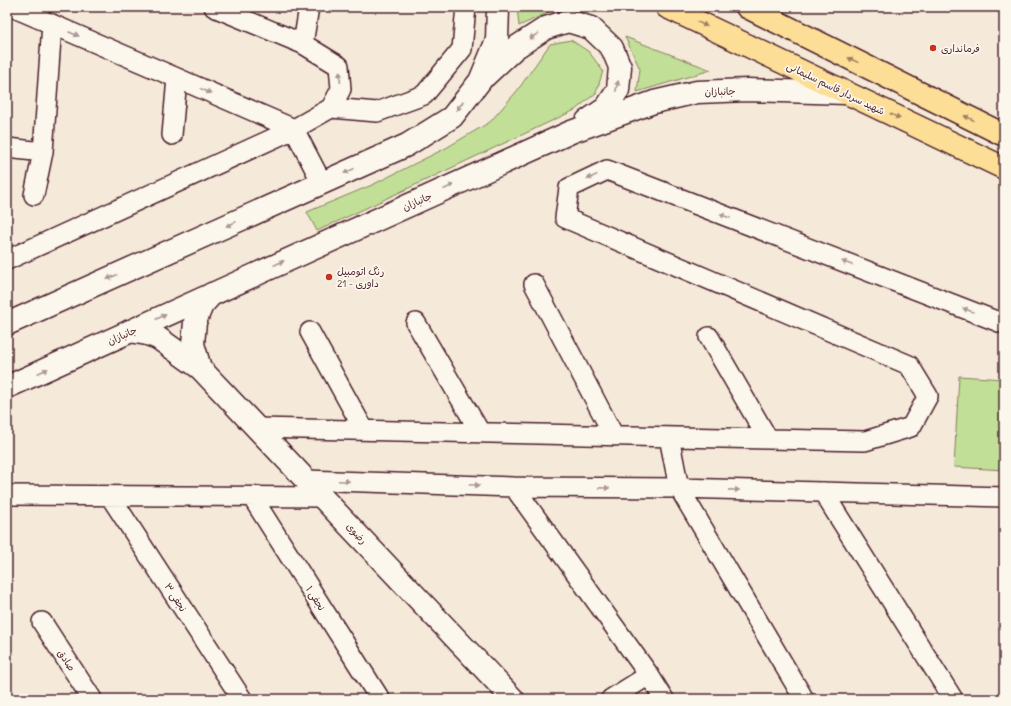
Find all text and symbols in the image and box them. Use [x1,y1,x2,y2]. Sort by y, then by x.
one-way arrow [697,21,708,27]
one-way arrow [68,30,80,37]
one-way arrow [529,32,540,39]
place label: فرمانداری [941,42,980,55]
marker: فرمانداری [928,43,938,53]
one-way arrow [847,57,858,63]
street label: شهید سردار قاسم سلیمانی [784,59,887,119]
one-way arrow [336,71,343,83]
one-way arrow [615,80,621,93]
street label: جانبازان [704,84,736,99]
one-way arrow [201,88,213,94]
one-way arrow [456,100,465,111]
one-way arrow [890,113,901,119]
one-way arrow [963,115,975,121]
one-way arrow [344,168,355,174]
one-way arrow [586,174,598,180]
one-way arrow [443,183,455,189]
street label: جانبازان [400,189,434,214]
one-way arrow [719,212,731,218]
one-way arrow [225,221,236,227]
one-way arrow [274,260,285,266]
one-way arrow [840,260,852,266]
place label: رنگ اتومبیل 21 - داوری [337,265,384,290]
marker: رنگ اتومبیل 21 - داوری [324,272,334,282]
one-way arrow [106,274,118,280]
one-way arrow [961,307,973,313]
one-way arrow [155,314,167,320]
street label: جانبازان [105,323,139,348]
one-way arrow [37,368,48,374]
one-way arrow [338,478,351,484]
one-way arrow [468,482,480,489]
one-way arrow [598,485,611,491]
one-way arrow [728,487,741,493]
street label: رضوی [344,520,370,547]
street label: نجفی ۳ [161,581,190,615]
street label: نجفی ۱ [302,583,328,614]
street label: صادق [55,647,78,674]

